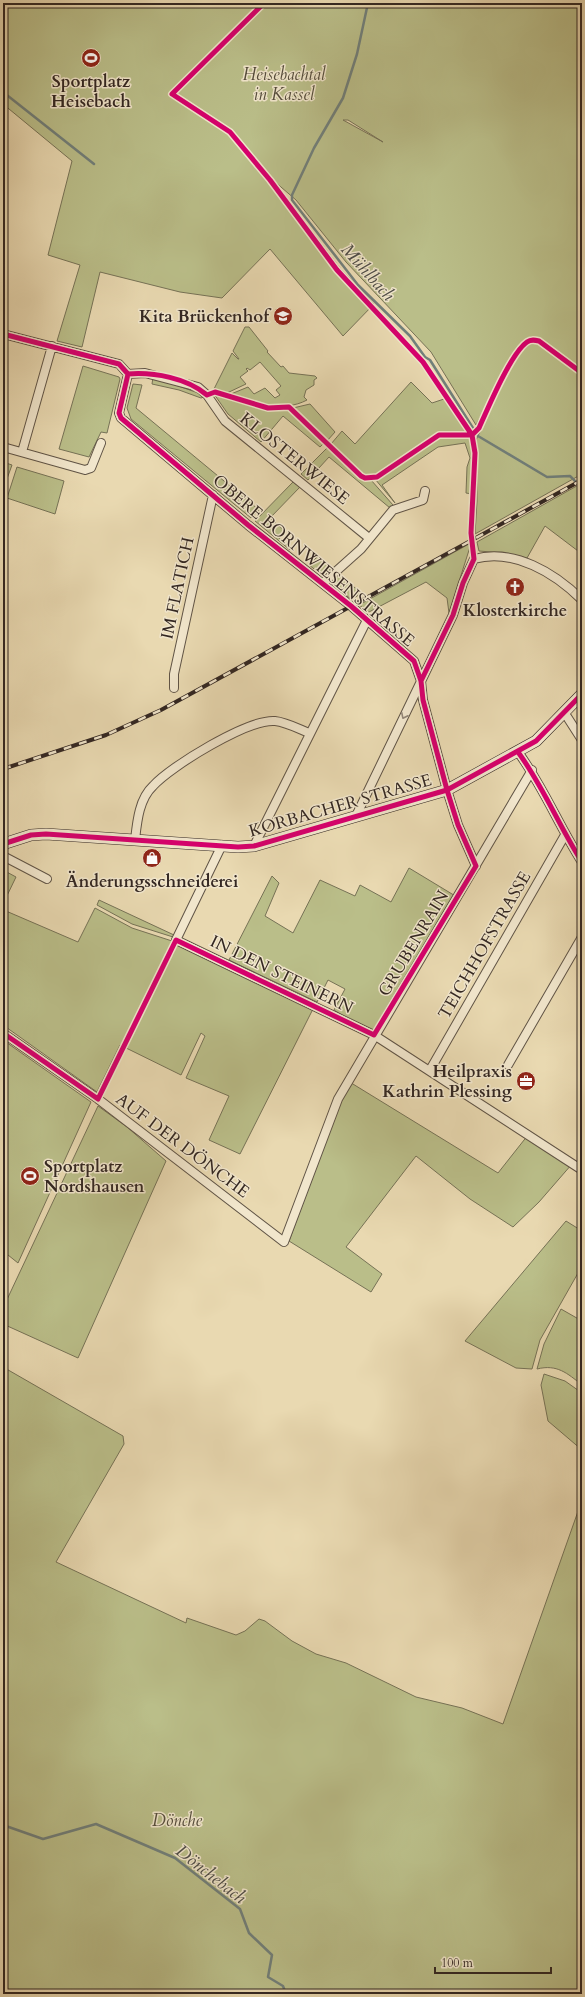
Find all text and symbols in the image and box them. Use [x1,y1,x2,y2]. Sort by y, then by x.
sports icon: Sportplatz Heisebach [80,47,102,69]
park label: Heisebachtal in Kassel [243,63,326,106]
place label: Sportplatz Heisebach [51,70,131,113]
water label: Mühlbach [335,238,401,307]
place label: Kita Brückenhof [139,305,272,328]
school or university icon: Kita Brückenhof [272,305,294,327]
street label: KLOSTERWIESE [235,407,354,510]
street label: OBERE BORNWIESENSTRASSE [208,469,420,652]
street label: IM FLATICH [155,535,200,641]
church icon: Klosterkirche [504,576,526,598]
place label: Klosterkirche [463,599,567,622]
one-way arrow [401,712,409,720]
street label: KORBACHER STRASSE [246,768,434,843]
shop icon: Änderungsschneiderei [141,847,163,869]
street label: TEICHHOFSTRASSE [433,867,536,1023]
place label: Änderungsschneiderei [66,870,238,893]
street label: GRUBENRAIN [373,886,454,1001]
street label: IN DEN STEINERN [206,930,358,1019]
place label: Heilpraxis Kathrin Plessing [382,1060,513,1103]
office icon: Heilpraxis Kathrin Plessing [515,1070,537,1092]
street label: AUF DER DÖNCHE [111,1088,254,1203]
place label: Sportplatz Nordshausen [44,1155,145,1198]
sports icon: Sportplatz Nordshausen [19,1165,41,1187]
park label: Dönche [152,1809,202,1832]
water label: Dönchebach [170,1839,252,1910]
scale bar [435,1949,551,1975]
text: 100 m [441,1955,474,1971]

